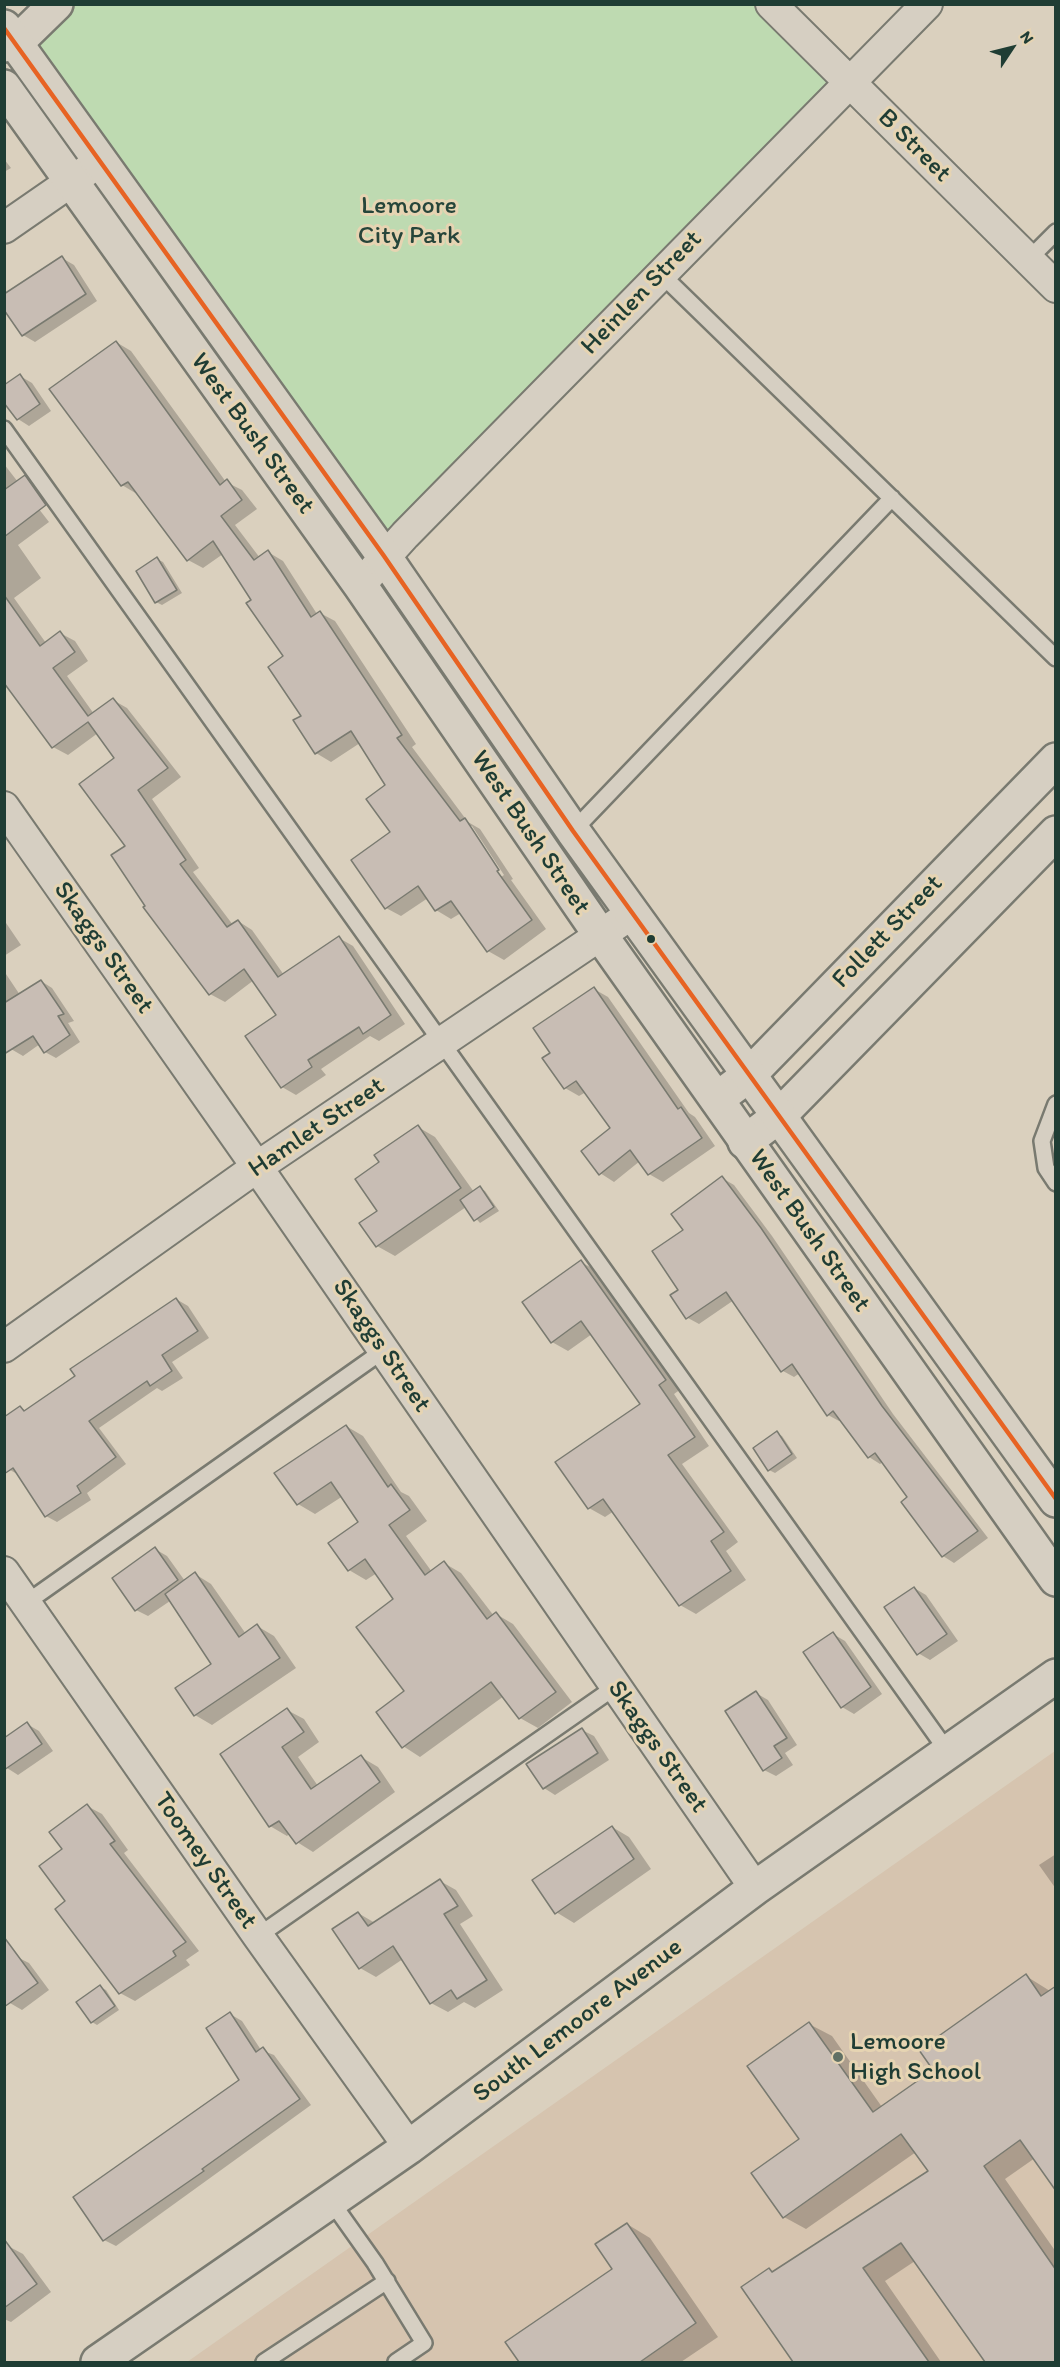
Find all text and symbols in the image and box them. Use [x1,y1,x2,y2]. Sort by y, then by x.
north arrow [982,18,1042,78]
text: N [1016,28,1038,47]
street label: B Street [871,103,957,189]
park label: Lemoore City Park [358,190,460,252]
street label: Heinlen Street [575,224,709,362]
street label: West Bush Street [183,347,321,521]
street label: West Bush Street [464,745,596,921]
street label: Follett Street [826,869,950,995]
street label: Skaggs Street [46,876,160,1020]
unlabelled marker [645,933,657,945]
street label: Hamlet Street [243,1071,391,1185]
street label: West Bush Street [741,1144,877,1318]
street label: Skaggs Street [325,1273,437,1419]
street label: Skaggs Street [600,1675,714,1819]
street label: Toomey Street [146,1787,264,1935]
street label: South Lemoore Avenue [467,1932,689,2110]
place label: Lemoore High School [850,2026,981,2088]
marker: Lemoore High School [831,2050,845,2064]

